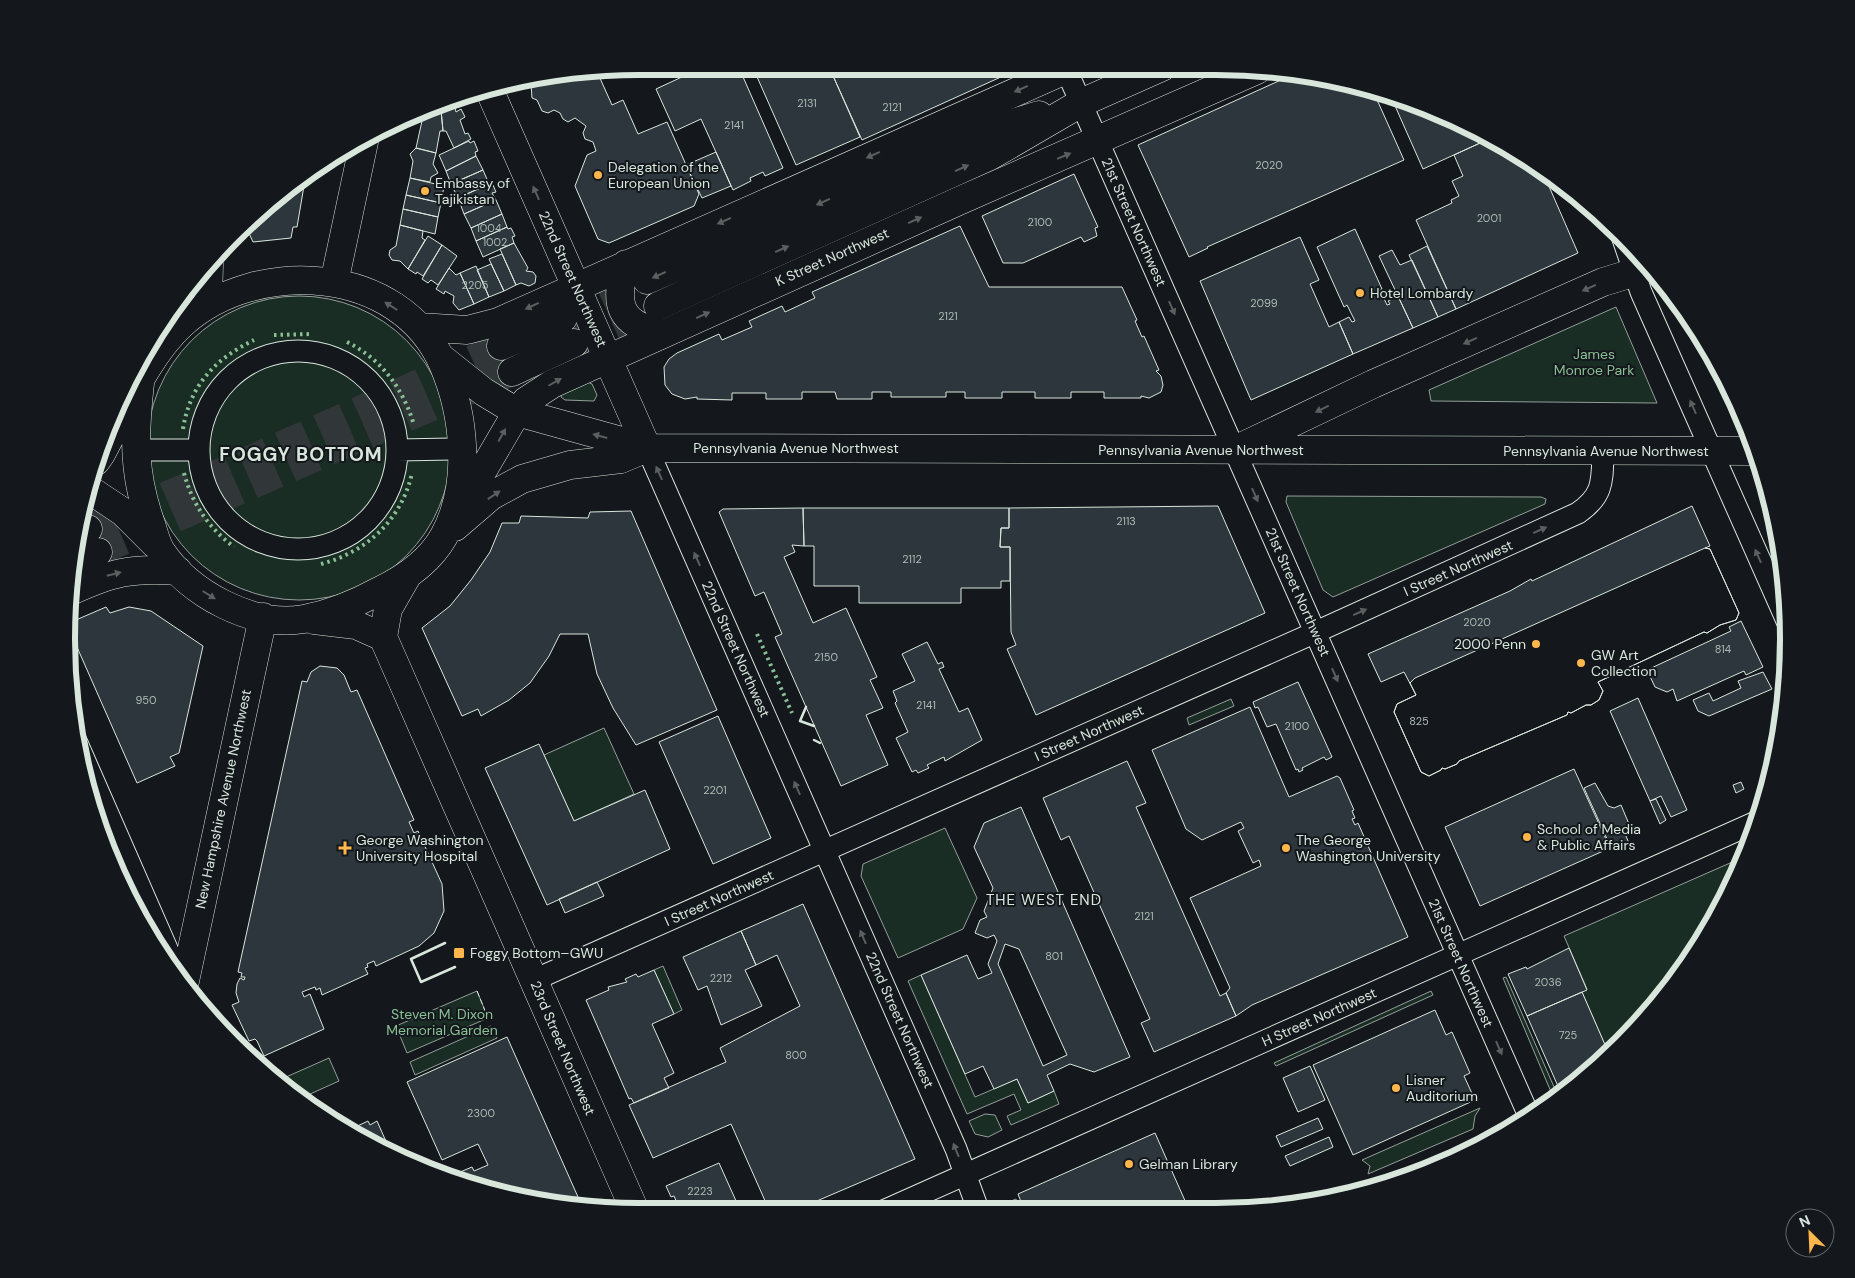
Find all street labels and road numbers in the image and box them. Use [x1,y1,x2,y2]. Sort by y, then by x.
street label: 21st Street Northwest [1098,155,1170,289]
street label: 22nd Street Northwest [535,208,611,350]
street label: K Street Northwest [772,224,892,290]
street label: Pennsylvania Avenue Northwest [693,439,899,457]
street label: Pennsylvania Avenue Northwest [1098,441,1304,459]
street label: Pennsylvania Avenue Northwest [1503,442,1709,460]
street label: 21st Street Northwest [1262,525,1334,659]
street label: I Street Northwest [1401,536,1515,600]
street label: 22nd Street Northwest [698,578,774,720]
street label: New Hampshire Avenue Northwest [191,688,255,910]
street label: I Street Northwest [1032,701,1146,765]
street label: I Street Northwest [662,866,776,930]
street label: 21st Street Northwest [1425,896,1497,1030]
street label: 22nd Street Northwest [862,949,938,1091]
street label: 23rd Street Northwest [526,978,600,1118]
street label: H Street Northwest [1259,984,1379,1050]

